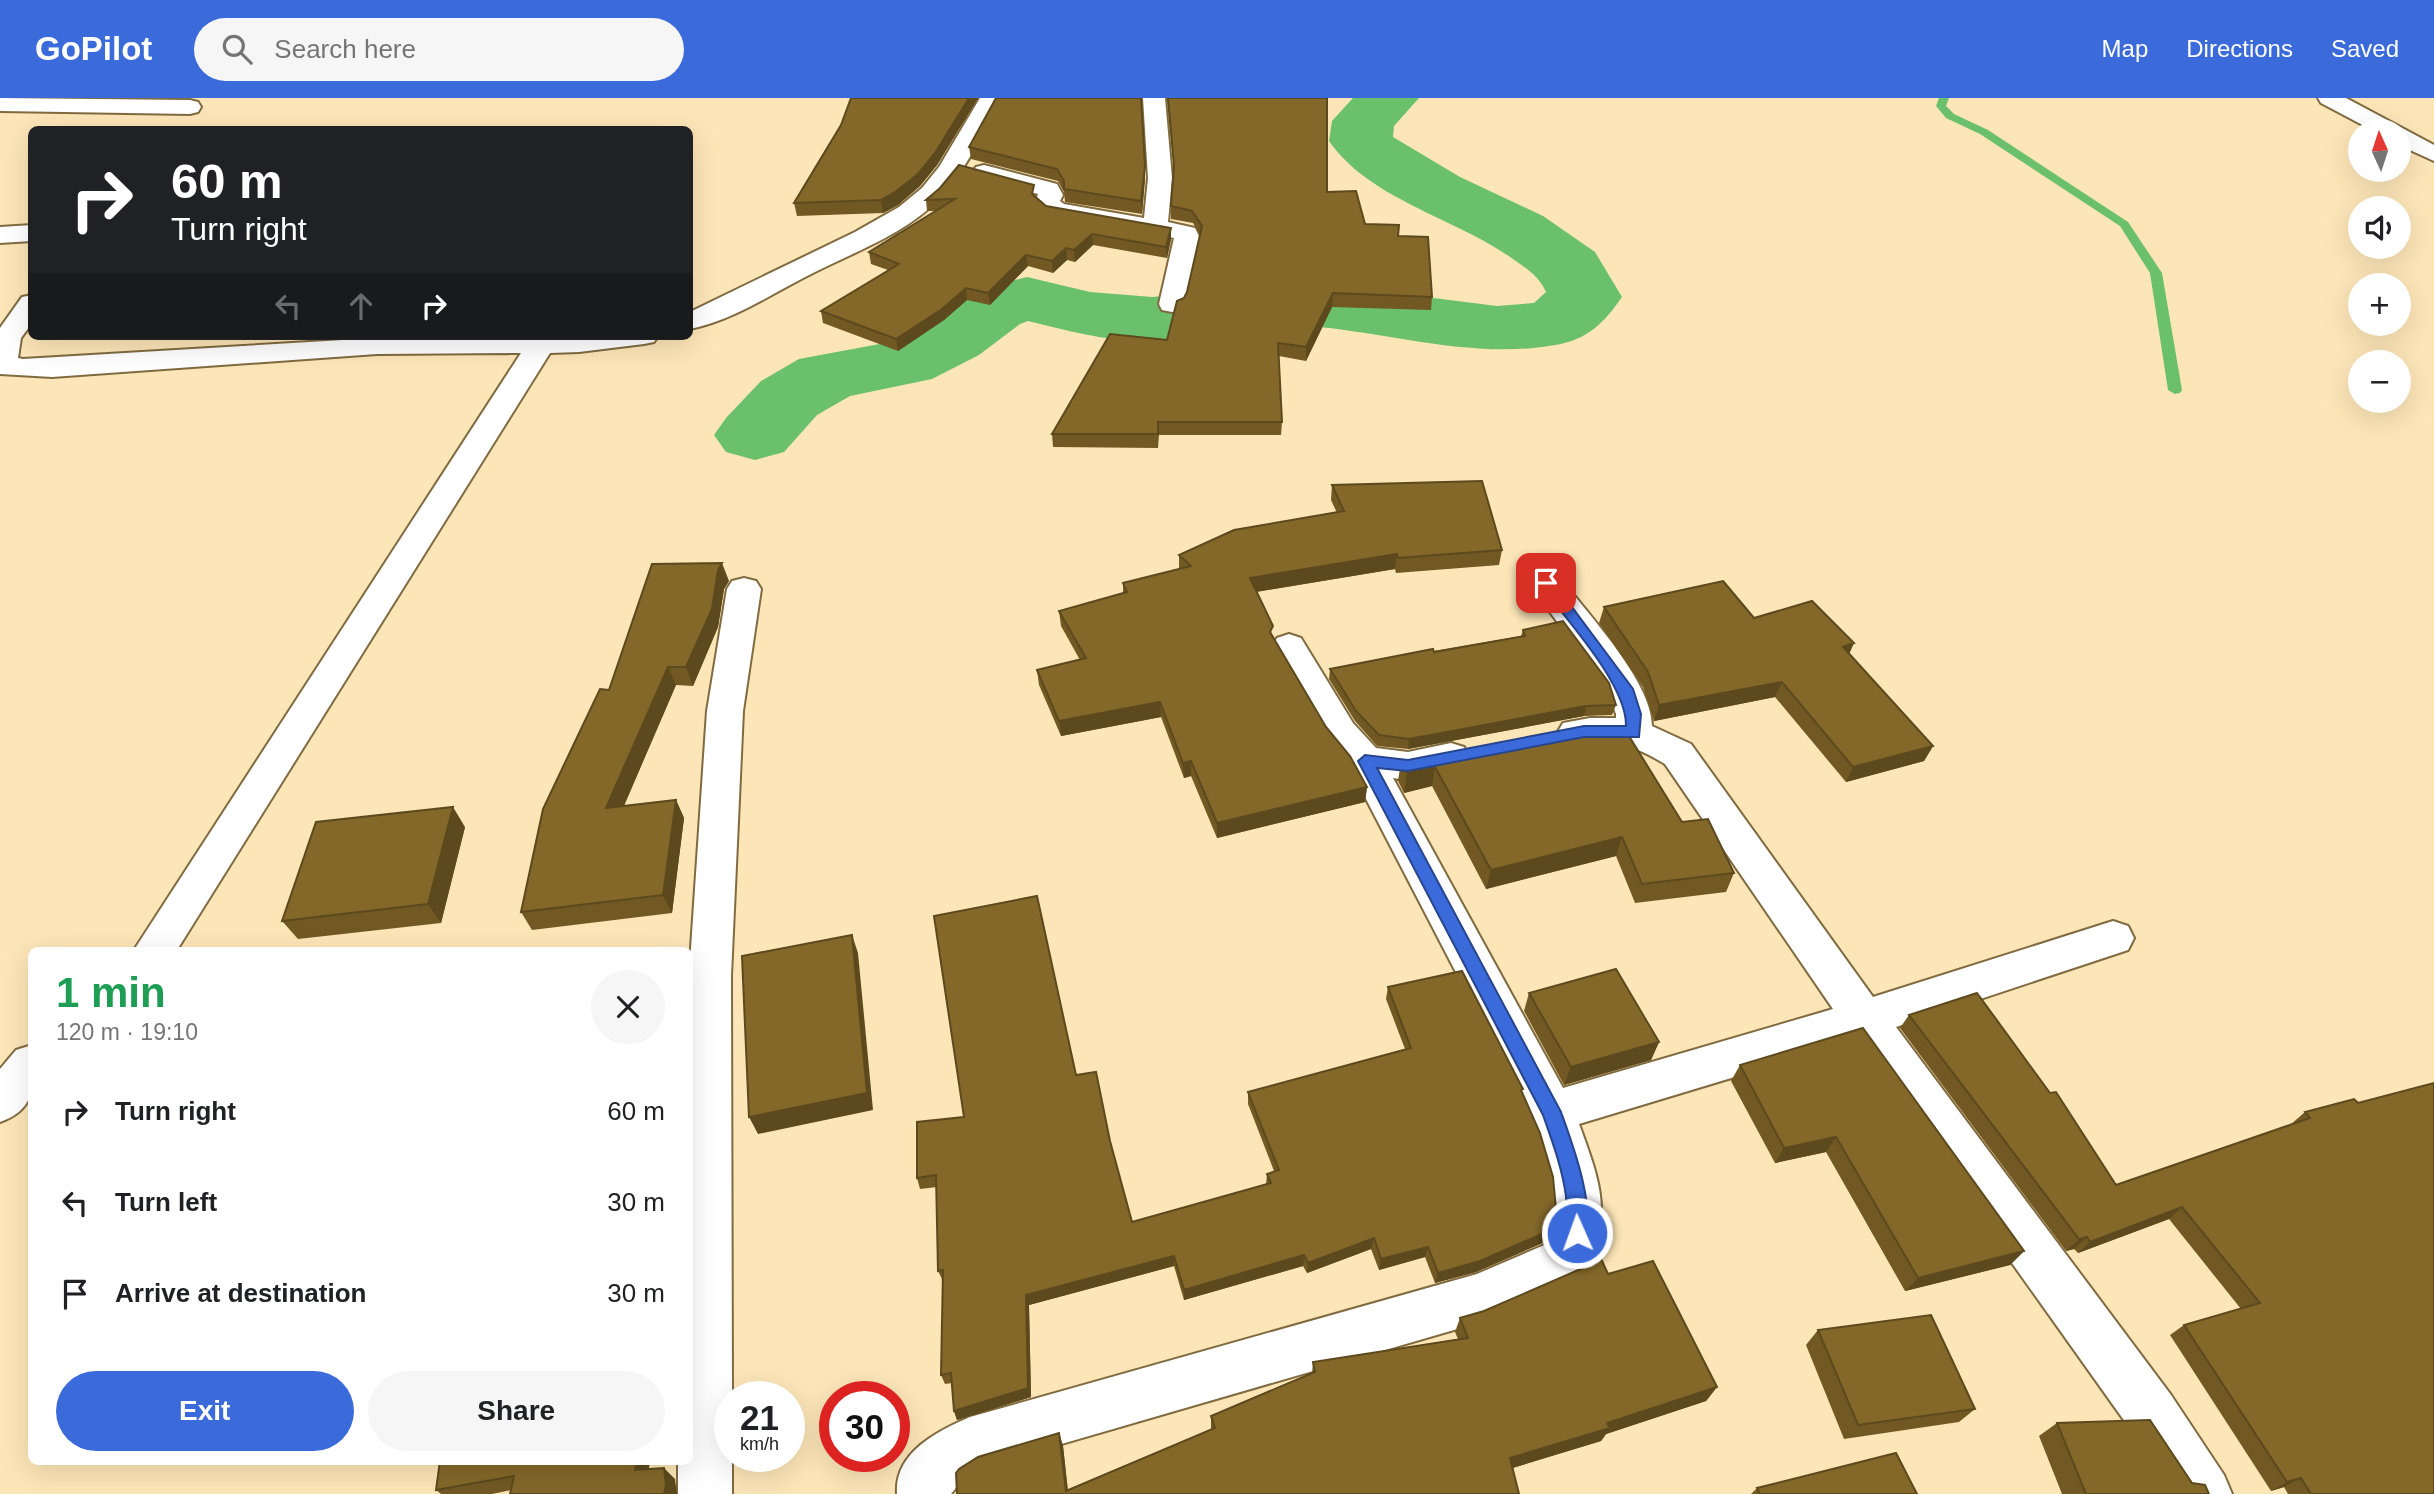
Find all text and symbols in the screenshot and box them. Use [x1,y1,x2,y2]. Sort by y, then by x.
search box [194,18,684,81]
text: GoPilot [35,30,152,67]
icon: search [218,30,256,68]
text: Search here [274,34,416,64]
text: Map [2102,35,2148,62]
text: Directions [2186,35,2293,62]
text: Saved [2331,35,2399,62]
north arrow [2348,119,2412,182]
map controls [2348,119,2411,413]
icon: right [56,154,147,245]
text: 60 m [171,154,283,208]
button: sound [2348,196,2411,259]
text: Turn right [171,211,307,247]
button: + [2348,273,2411,336]
icon: left [269,287,307,325]
icon: ahead [342,287,380,325]
icon: right [415,287,453,325]
button: − [2348,350,2411,413]
pin [1516,553,1576,613]
icon: arrive [1527,564,1565,602]
text: 1 min [56,969,166,1016]
button: close [591,970,665,1044]
text: 120 m · 19:10 [56,1019,198,1045]
icon: right [56,1093,94,1131]
text: Turn right [115,1096,236,1126]
text: 60 m [607,1096,665,1126]
icon: left [56,1184,94,1222]
text: Turn left [115,1187,217,1217]
text: 30 m [607,1187,665,1217]
position arrow [1540,1196,1614,1270]
icon: arrive [56,1275,94,1313]
text: Arrive at destination [115,1278,366,1308]
text: 30 m [607,1278,665,1308]
button: Exit [56,1371,354,1451]
button: Share [368,1371,665,1451]
speed limit sign: 30 [819,1381,910,1472]
text: 21 [740,1398,779,1437]
text: km/h [740,1434,779,1454]

